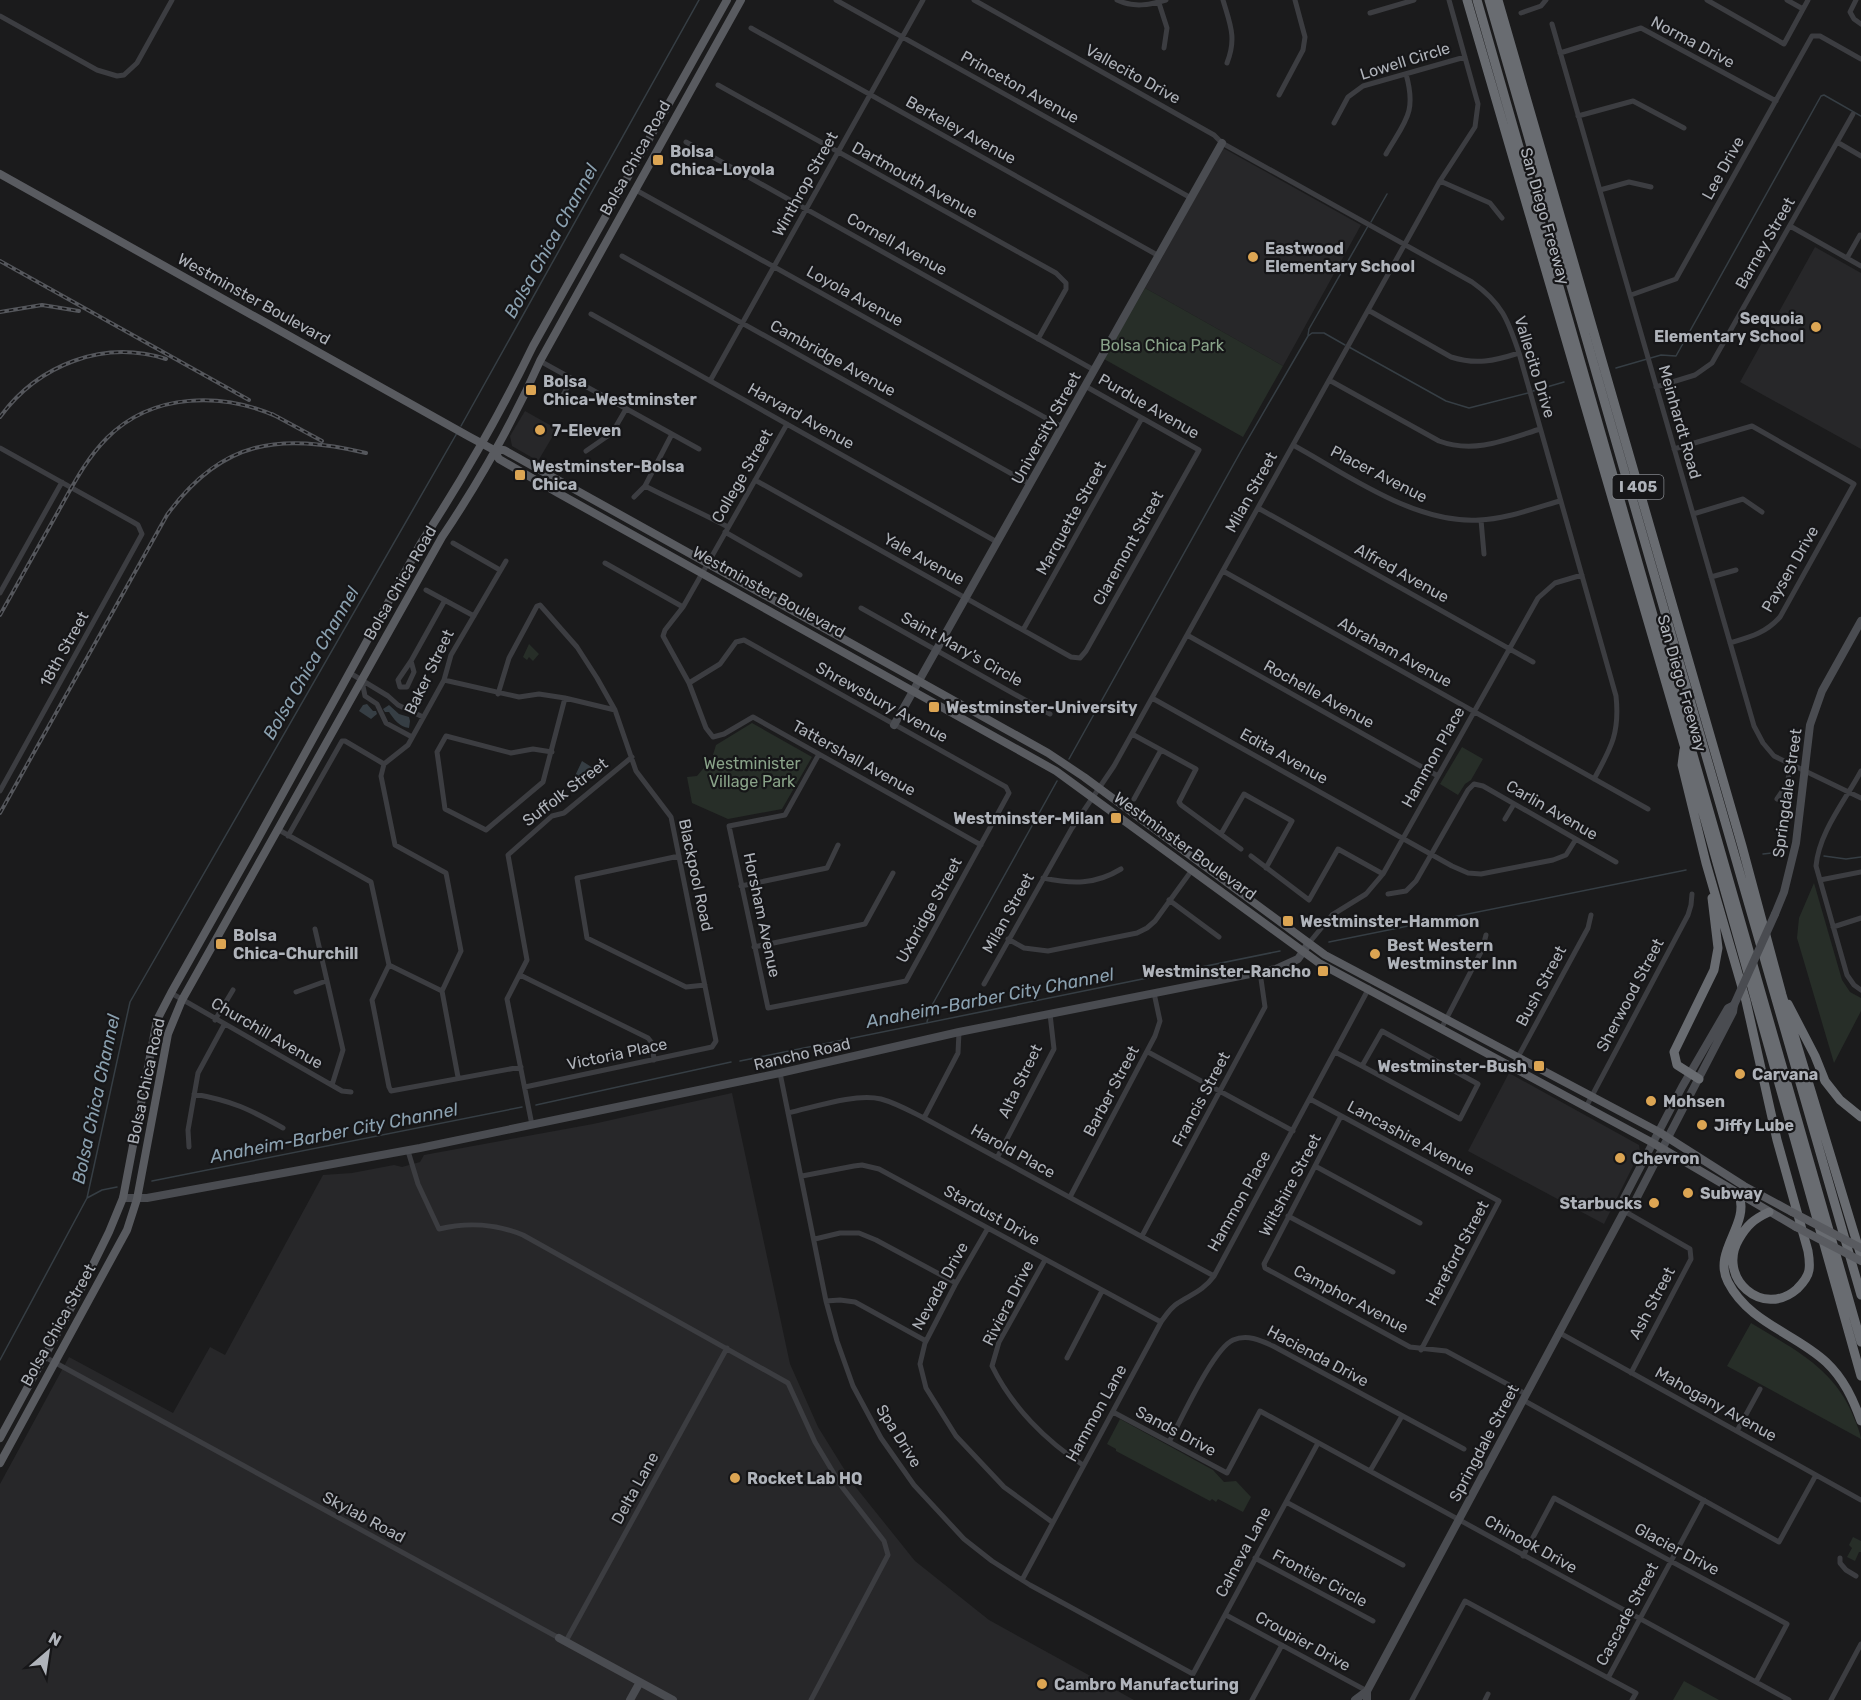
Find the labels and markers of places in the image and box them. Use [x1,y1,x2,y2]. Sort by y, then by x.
place label: Bolsa Chica-Loyola [670,142,775,179]
marker: Bolsa Chica-Loyola [651,153,665,167]
place label: Eastwood Elementary School [1265,239,1415,276]
marker: Eastwood Elementary School [1246,250,1260,264]
place label: Sequoia Elementary School [1654,309,1804,346]
marker: Sequoia Elementary School [1809,320,1823,334]
place label: Bolsa Chica-Westminster [543,372,698,409]
marker: Bolsa Chica-Westminster [524,383,538,397]
place label: 7-Eleven [552,421,621,440]
marker: 7-Eleven [533,423,547,437]
place label: Westminster-Bolsa Chica [532,457,685,494]
marker: Westminster-Bolsa Chica [513,468,527,482]
place label: Westminster-University [946,698,1138,717]
marker: Westminster-University [927,700,941,714]
place label: Westminster-Milan [953,809,1104,828]
marker: Westminster-Milan [1109,811,1123,825]
place label: Westminster-Hammon [1300,912,1479,931]
marker: Westminster-Hammon [1281,914,1295,928]
place label: Bolsa Chica-Churchill [233,926,358,963]
place label: Best Western Westminster Inn [1387,936,1517,973]
marker: Bolsa Chica-Churchill [214,937,228,951]
marker: Best Western Westminster Inn [1368,947,1382,961]
place label: Westminster-Rancho [1142,962,1311,981]
marker: Westminster-Rancho [1316,964,1330,978]
place label: Westminster-Bush [1378,1057,1527,1076]
marker: Westminster-Bush [1532,1059,1546,1073]
place label: Carvana [1752,1065,1818,1084]
marker: Carvana [1733,1067,1747,1081]
place label: Mohsen [1663,1092,1725,1111]
marker: Mohsen [1644,1094,1658,1108]
place label: Jiffy Lube [1714,1116,1794,1135]
marker: Jiffy Lube [1695,1118,1709,1132]
place label: Chevron [1632,1149,1700,1168]
marker: Chevron [1613,1151,1627,1165]
place label: Subway [1700,1184,1763,1203]
marker: Subway [1681,1186,1695,1200]
place label: Starbucks [1559,1194,1642,1213]
marker: Starbucks [1647,1196,1661,1210]
place label: Rocket Lab HQ [747,1469,862,1488]
marker: Rocket Lab HQ [728,1471,742,1485]
place label: Cambro Manufacturing [1054,1675,1239,1694]
marker: Cambro Manufacturing [1035,1677,1049,1691]

